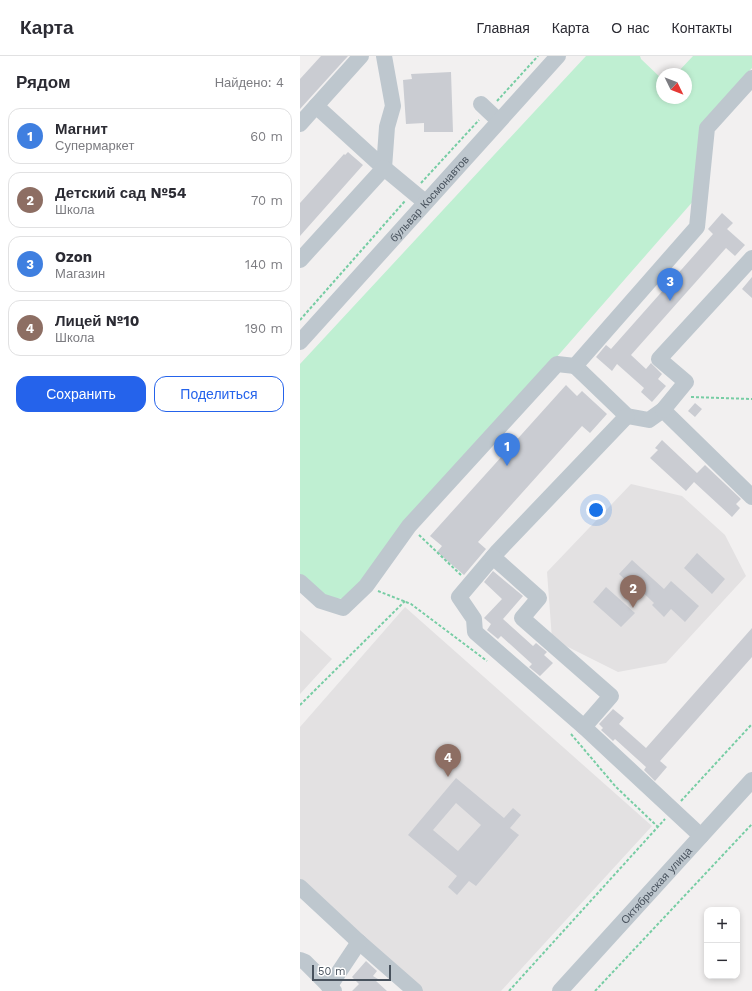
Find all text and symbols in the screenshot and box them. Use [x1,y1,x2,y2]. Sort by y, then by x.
text: Карта [20,16,74,39]
text: Главная [477,20,530,36]
text: Карта [552,20,589,36]
text: О нас [611,20,650,36]
text: Контакты [672,20,732,36]
north arrow [656,68,692,104]
text: Рядом [16,72,71,92]
text: Найдено: 4 [215,75,284,90]
text: Магнит [55,120,108,138]
text: 1 [27,129,33,144]
text: 60 m [250,129,283,144]
text: Супермаркет [55,138,134,153]
street label: бульвар Космонавтов [387,153,472,245]
text: Детский сад №54 [55,184,186,202]
text: 2 [26,193,34,208]
text: 70 m [251,193,283,208]
text: Школа [55,202,95,217]
text: Ozon [55,248,92,266]
text: 3 [26,257,34,272]
text: 140 m [245,257,283,272]
text: Магазин [55,266,105,281]
pin: 3 [657,268,683,301]
text: Лицей №10 [55,312,139,330]
text: 4 [26,321,34,336]
text: 190 m [245,321,283,336]
text: Школа [55,330,95,345]
button: Сохранить [16,376,146,412]
button: Поделиться [154,376,284,412]
pin: 1 [494,433,520,466]
your location [586,500,606,520]
pin: 2 [620,575,646,608]
pin: 4 [435,744,461,777]
street label: Октябрьская улица [618,843,695,926]
map controls [704,907,740,979]
button: + [704,907,740,943]
button: − [704,943,740,979]
scale bar [312,963,391,982]
text: 50 m [318,965,345,978]

